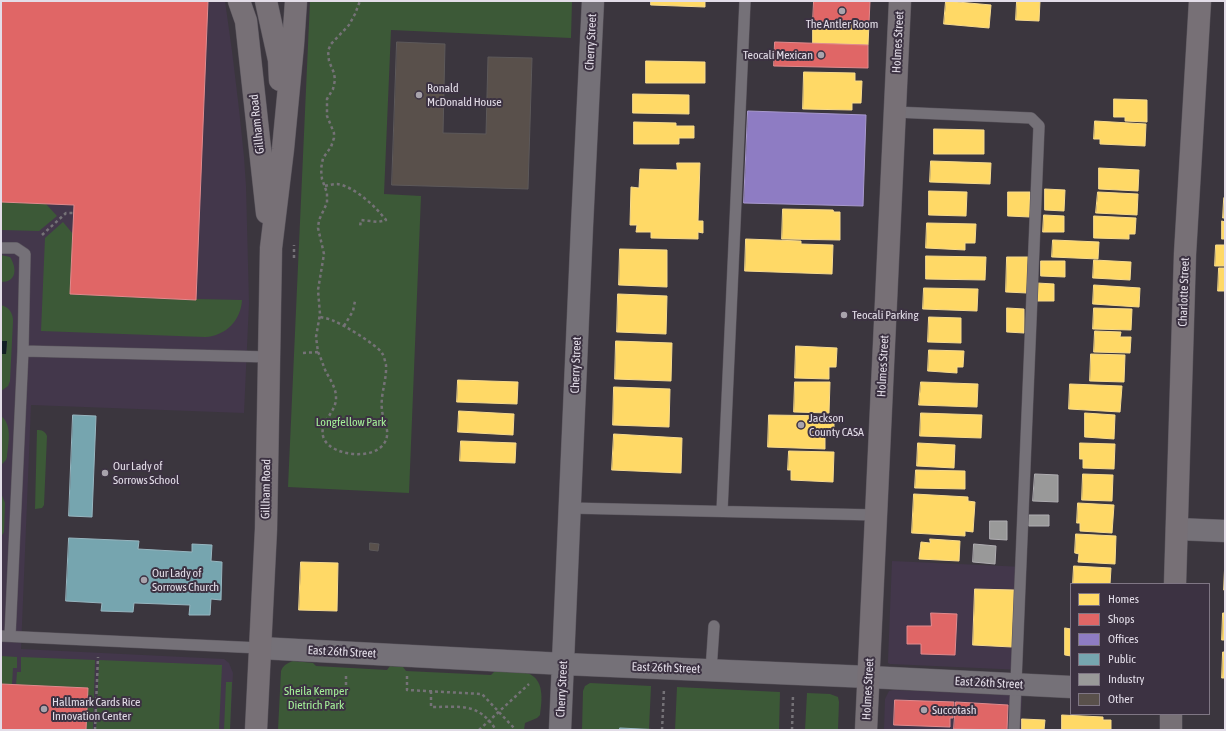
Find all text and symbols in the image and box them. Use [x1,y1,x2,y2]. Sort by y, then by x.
marker: The Antler Room [837,6,847,16]
street label: Holmes Street [889,11,907,73]
street label: Cherry Street [582,13,600,71]
place label: The Antler Room [806,17,878,31]
place label: Teocali Mexican [743,48,813,62]
marker: Teocali Mexican [816,50,826,60]
place label: Ronald McDonald House [427,81,502,109]
marker: Ronald McDonald House [414,90,424,100]
street label: Gillham Road [247,93,267,155]
street label: Charlotte Street [1176,257,1192,327]
place label: Teocali Parking [852,308,919,322]
marker: Teocali Parking [839,310,849,320]
street label: Holmes Street [874,335,892,397]
street label: Cherry Street [568,336,584,394]
place label: Jackson County CASA [809,411,864,439]
park label: Longfellow Park [316,415,386,429]
marker: Jackson County CASA [796,420,806,430]
place label: Our Lady of Sorrows School [113,459,179,487]
street label: Gillham Road [258,459,274,519]
marker: Our Lady of Sorrows School [100,468,110,478]
place label: Our Lady of Sorrows Church [152,566,219,594]
marker: Our Lady of Sorrows Church [139,575,149,585]
legend [1070,583,1210,715]
text: Homes [1108,592,1139,606]
text: Shops [1108,612,1134,626]
text: Offices [1108,632,1138,646]
street label: East 26th Street [307,643,377,661]
text: Public [1108,652,1136,666]
street label: Holmes Street [859,658,877,720]
street label: Cherry Street [553,660,571,718]
street label: East 26th Street [631,660,701,676]
text: Industry [1108,672,1145,686]
street label: East 26th Street [954,674,1024,692]
park label: Sheila Kemper Dietrich Park [284,684,348,712]
text: Other [1108,692,1133,706]
place label: Hallmark Cards Rice Innovation Center [52,695,140,723]
place label: Succotash [932,703,976,717]
marker: Hallmark Cards Rice Innovation Center [39,704,49,714]
marker: Succotash [919,705,929,715]

